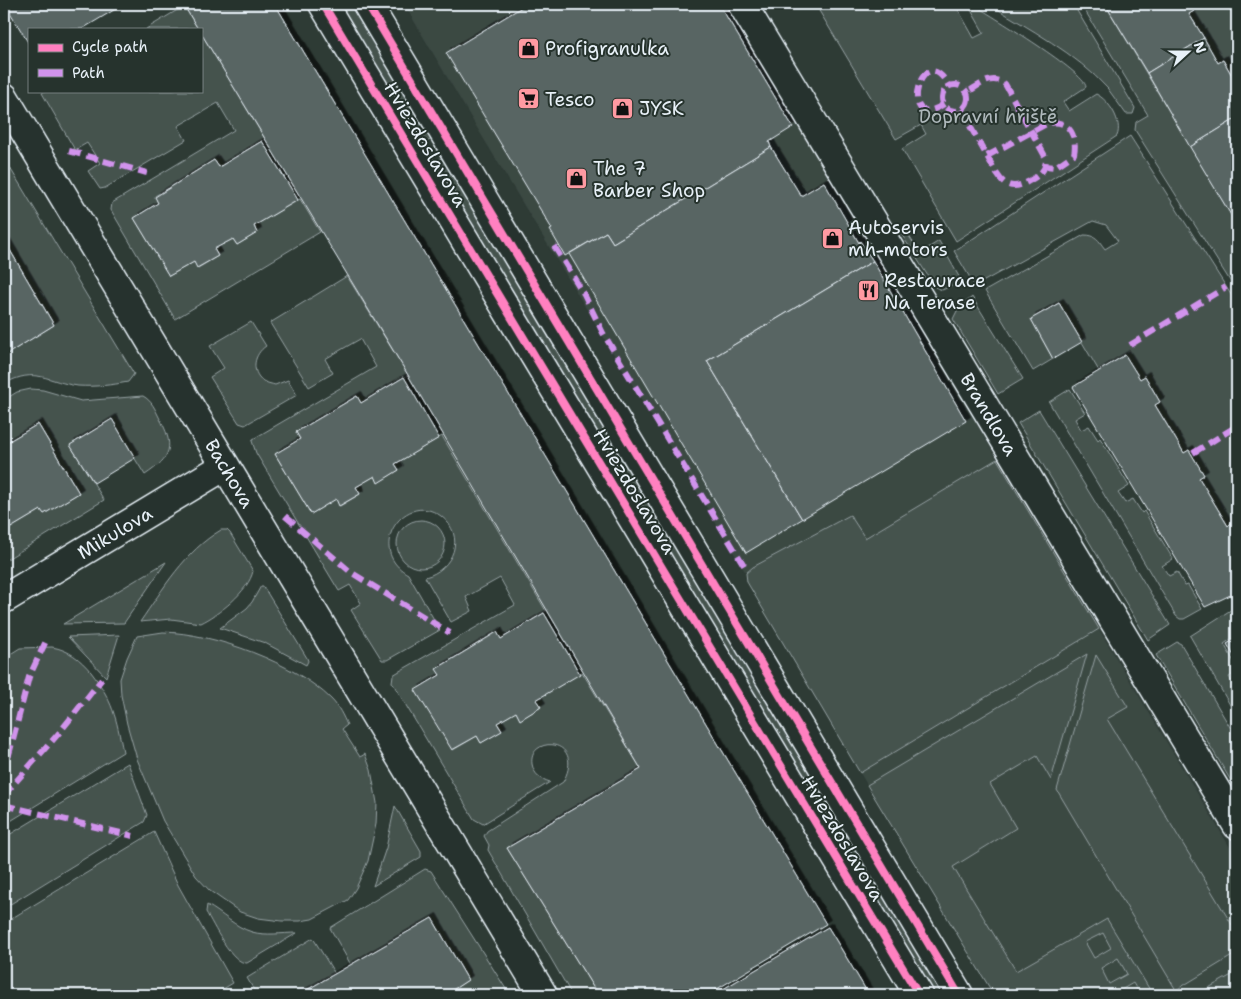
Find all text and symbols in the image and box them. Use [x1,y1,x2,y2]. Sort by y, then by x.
legend [28,28,202,92]
north arrow [1164,28,1214,78]
shop icon: Profigranulka [517,36,541,60]
place label: Profigranulka [545,36,669,61]
text: Cycle path [72,37,148,57]
text: N [1190,39,1211,56]
text: Path [72,63,105,83]
street label: Hviezdoslavova [378,77,473,212]
supermarket icon: Tesco [517,87,541,111]
place label: Tesco [545,87,595,112]
shop icon: JYSK [611,96,635,120]
place label: JYSK [639,96,684,121]
park label: Dopravní hřiště [918,104,1058,129]
place label: The 7 Barber Shop [593,156,705,203]
shop icon: The 7 Barber Shop [565,167,589,191]
place label: Autoservis mh-motors [848,215,948,262]
shop icon: Autoservis mh-motors [820,226,844,250]
place label: Restaurace Na Terase [884,268,986,315]
restaurant icon: Restaurace Na Terase [856,279,880,303]
street label: Brandlova [954,368,1024,461]
street label: Hviezdoslavova [587,424,682,559]
street label: Bachova [199,434,260,513]
street label: Mikulova [73,501,157,565]
street label: Hviezdoslavova [795,771,890,906]

